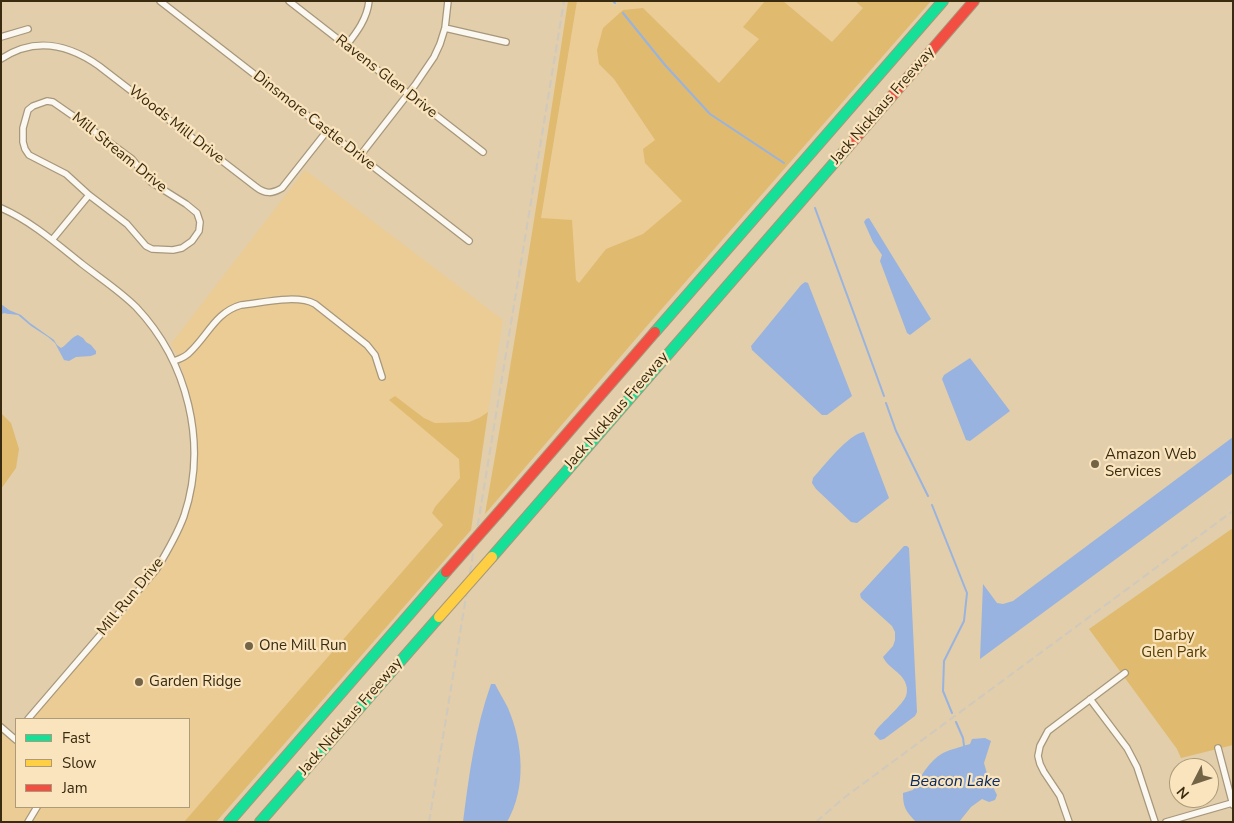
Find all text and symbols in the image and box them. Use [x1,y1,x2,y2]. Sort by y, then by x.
street label: Ravens Glen Drive [332,32,440,122]
street label: Jack Nicklaus Freeway [827,44,939,168]
street label: Dinsmore Castle Drive [249,68,379,174]
street label: Woods Mill Drive [124,82,228,168]
street label: Mill Stream Drive [68,109,170,197]
street label: Jack Nicklaus Freeway [561,349,673,473]
place label: Amazon Web Services [1105,446,1197,481]
marker: Amazon Web Services [1089,458,1101,470]
street label: Mill Run Drive [94,554,168,640]
park label: Darby Glen Park [1141,627,1207,662]
place label: One Mill Run [259,637,347,655]
marker: One Mill Run [243,640,255,652]
street label: Jack Nicklaus Freeway [295,655,407,779]
place label: Garden Ridge [149,673,241,691]
marker: Garden Ridge [133,676,145,688]
legend [15,718,190,808]
text: Fast [62,728,90,748]
text: Slow [62,753,96,773]
north arrow [1169,758,1219,808]
water label: Beacon Lake [910,772,1000,792]
text: Jam [62,778,88,798]
text: N [1172,782,1194,803]

